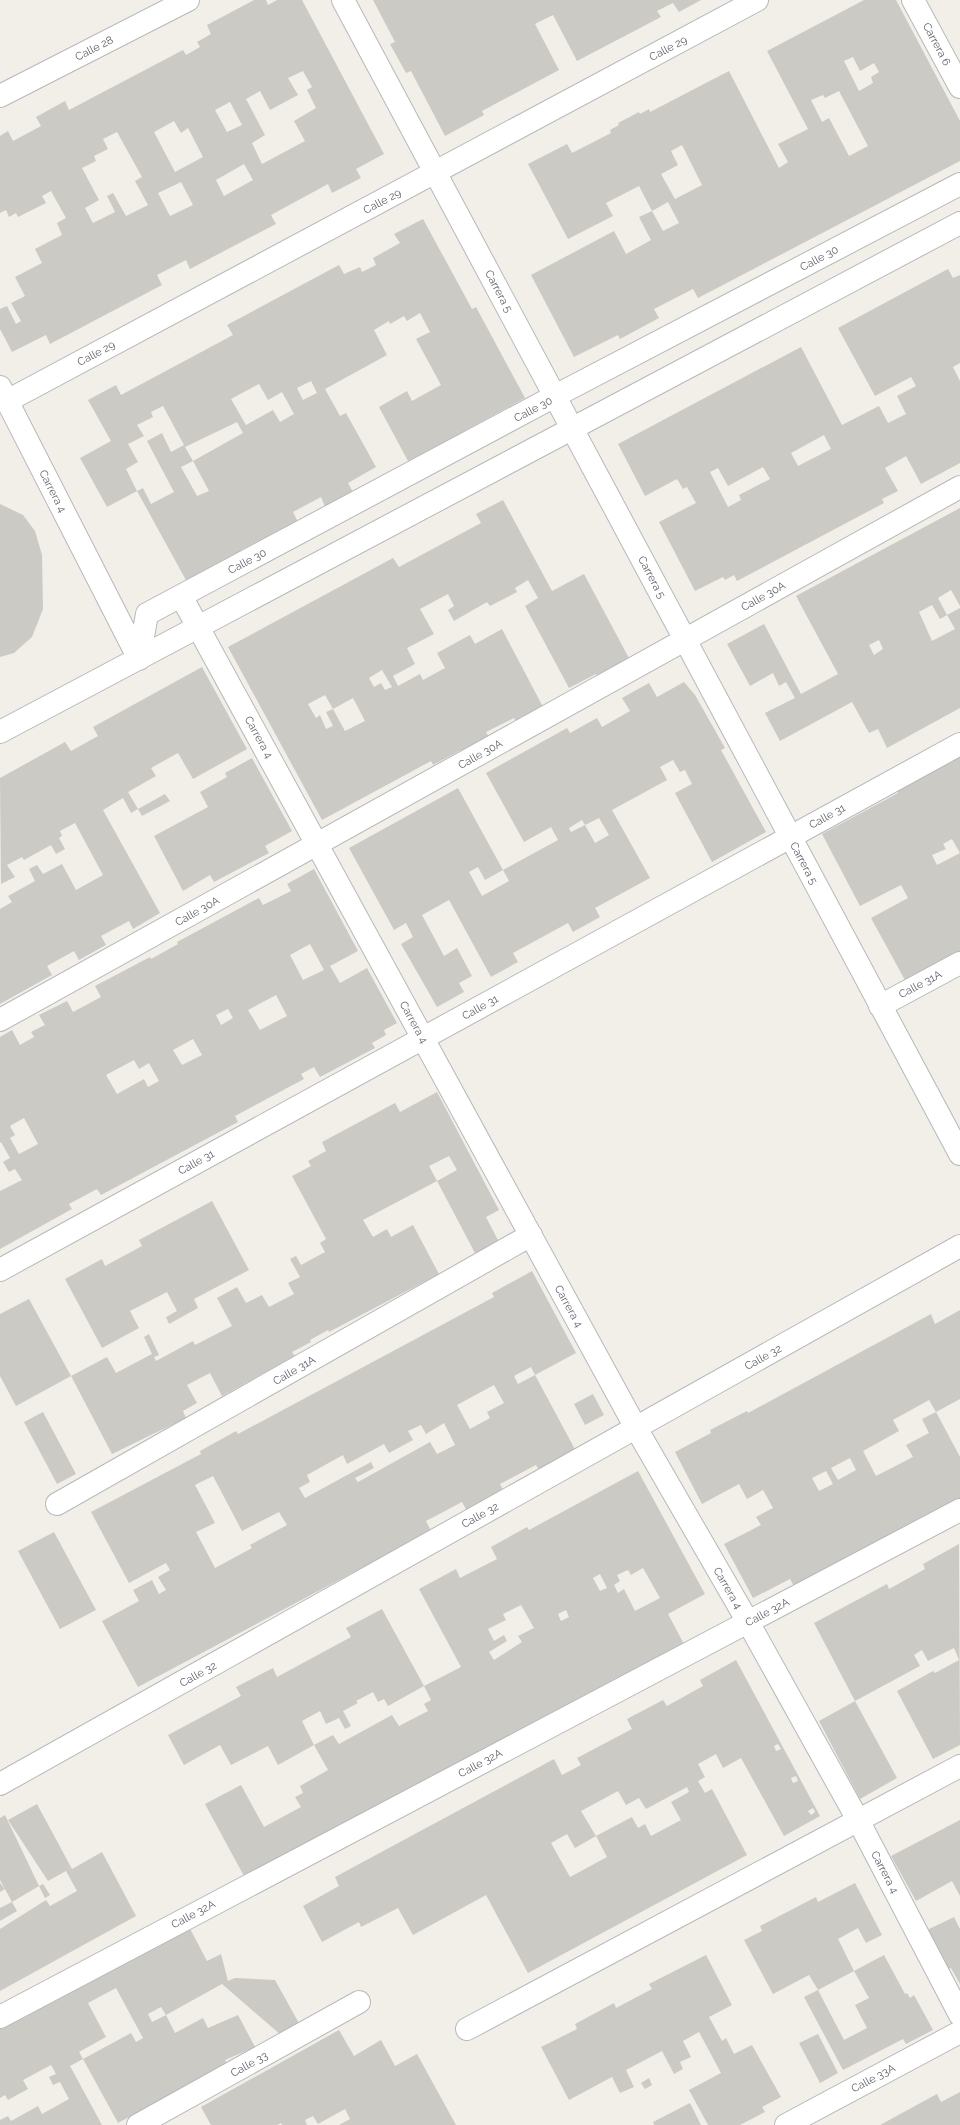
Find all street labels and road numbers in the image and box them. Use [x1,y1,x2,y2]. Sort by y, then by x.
street label: Carrera 6 [920,21,953,68]
street label: Calle 28 [73,33,115,64]
street label: Calle 29 [647,33,689,64]
street label: Calle 29 [361,186,403,217]
street label: Calle 30 [798,243,841,274]
street label: Carrera 5 [482,268,515,315]
street label: Calle 29 [75,338,117,369]
street label: Calle 30 [512,394,555,425]
street label: Carrera 4 [36,468,69,515]
street label: Calle 30 [226,546,269,577]
street label: Carrera 5 [635,554,668,601]
street label: Calle 30A [739,579,788,614]
street label: Carrera 4 [242,714,275,761]
street label: Calle 30A [456,737,505,772]
street label: Calle 31 [807,801,848,832]
street label: Carrera 5 [787,840,820,887]
street label: Calle 30A [173,894,222,929]
street label: Calle 31A [897,967,944,1001]
street label: Calle 31 [460,992,501,1023]
street label: Carrera 4 [397,999,430,1046]
street label: Calle 31 [176,1147,217,1178]
street label: Carrera 4 [552,1283,585,1330]
street label: Calle 32 [742,1342,784,1373]
street label: Calle 31A [271,1353,318,1388]
street label: Calle 32 [459,1500,501,1531]
street label: Carrera 4 [710,1565,745,1611]
street label: Calle 32A [743,1595,792,1629]
street label: Calle 32 [177,1659,219,1690]
street label: Calle 32A [456,1746,505,1780]
street label: Carrera 4 [868,1849,901,1896]
street label: Calle 32A [169,1897,218,1931]
street label: Calle 33 [228,2049,270,2080]
street label: Calle 33A [849,2061,898,2095]

